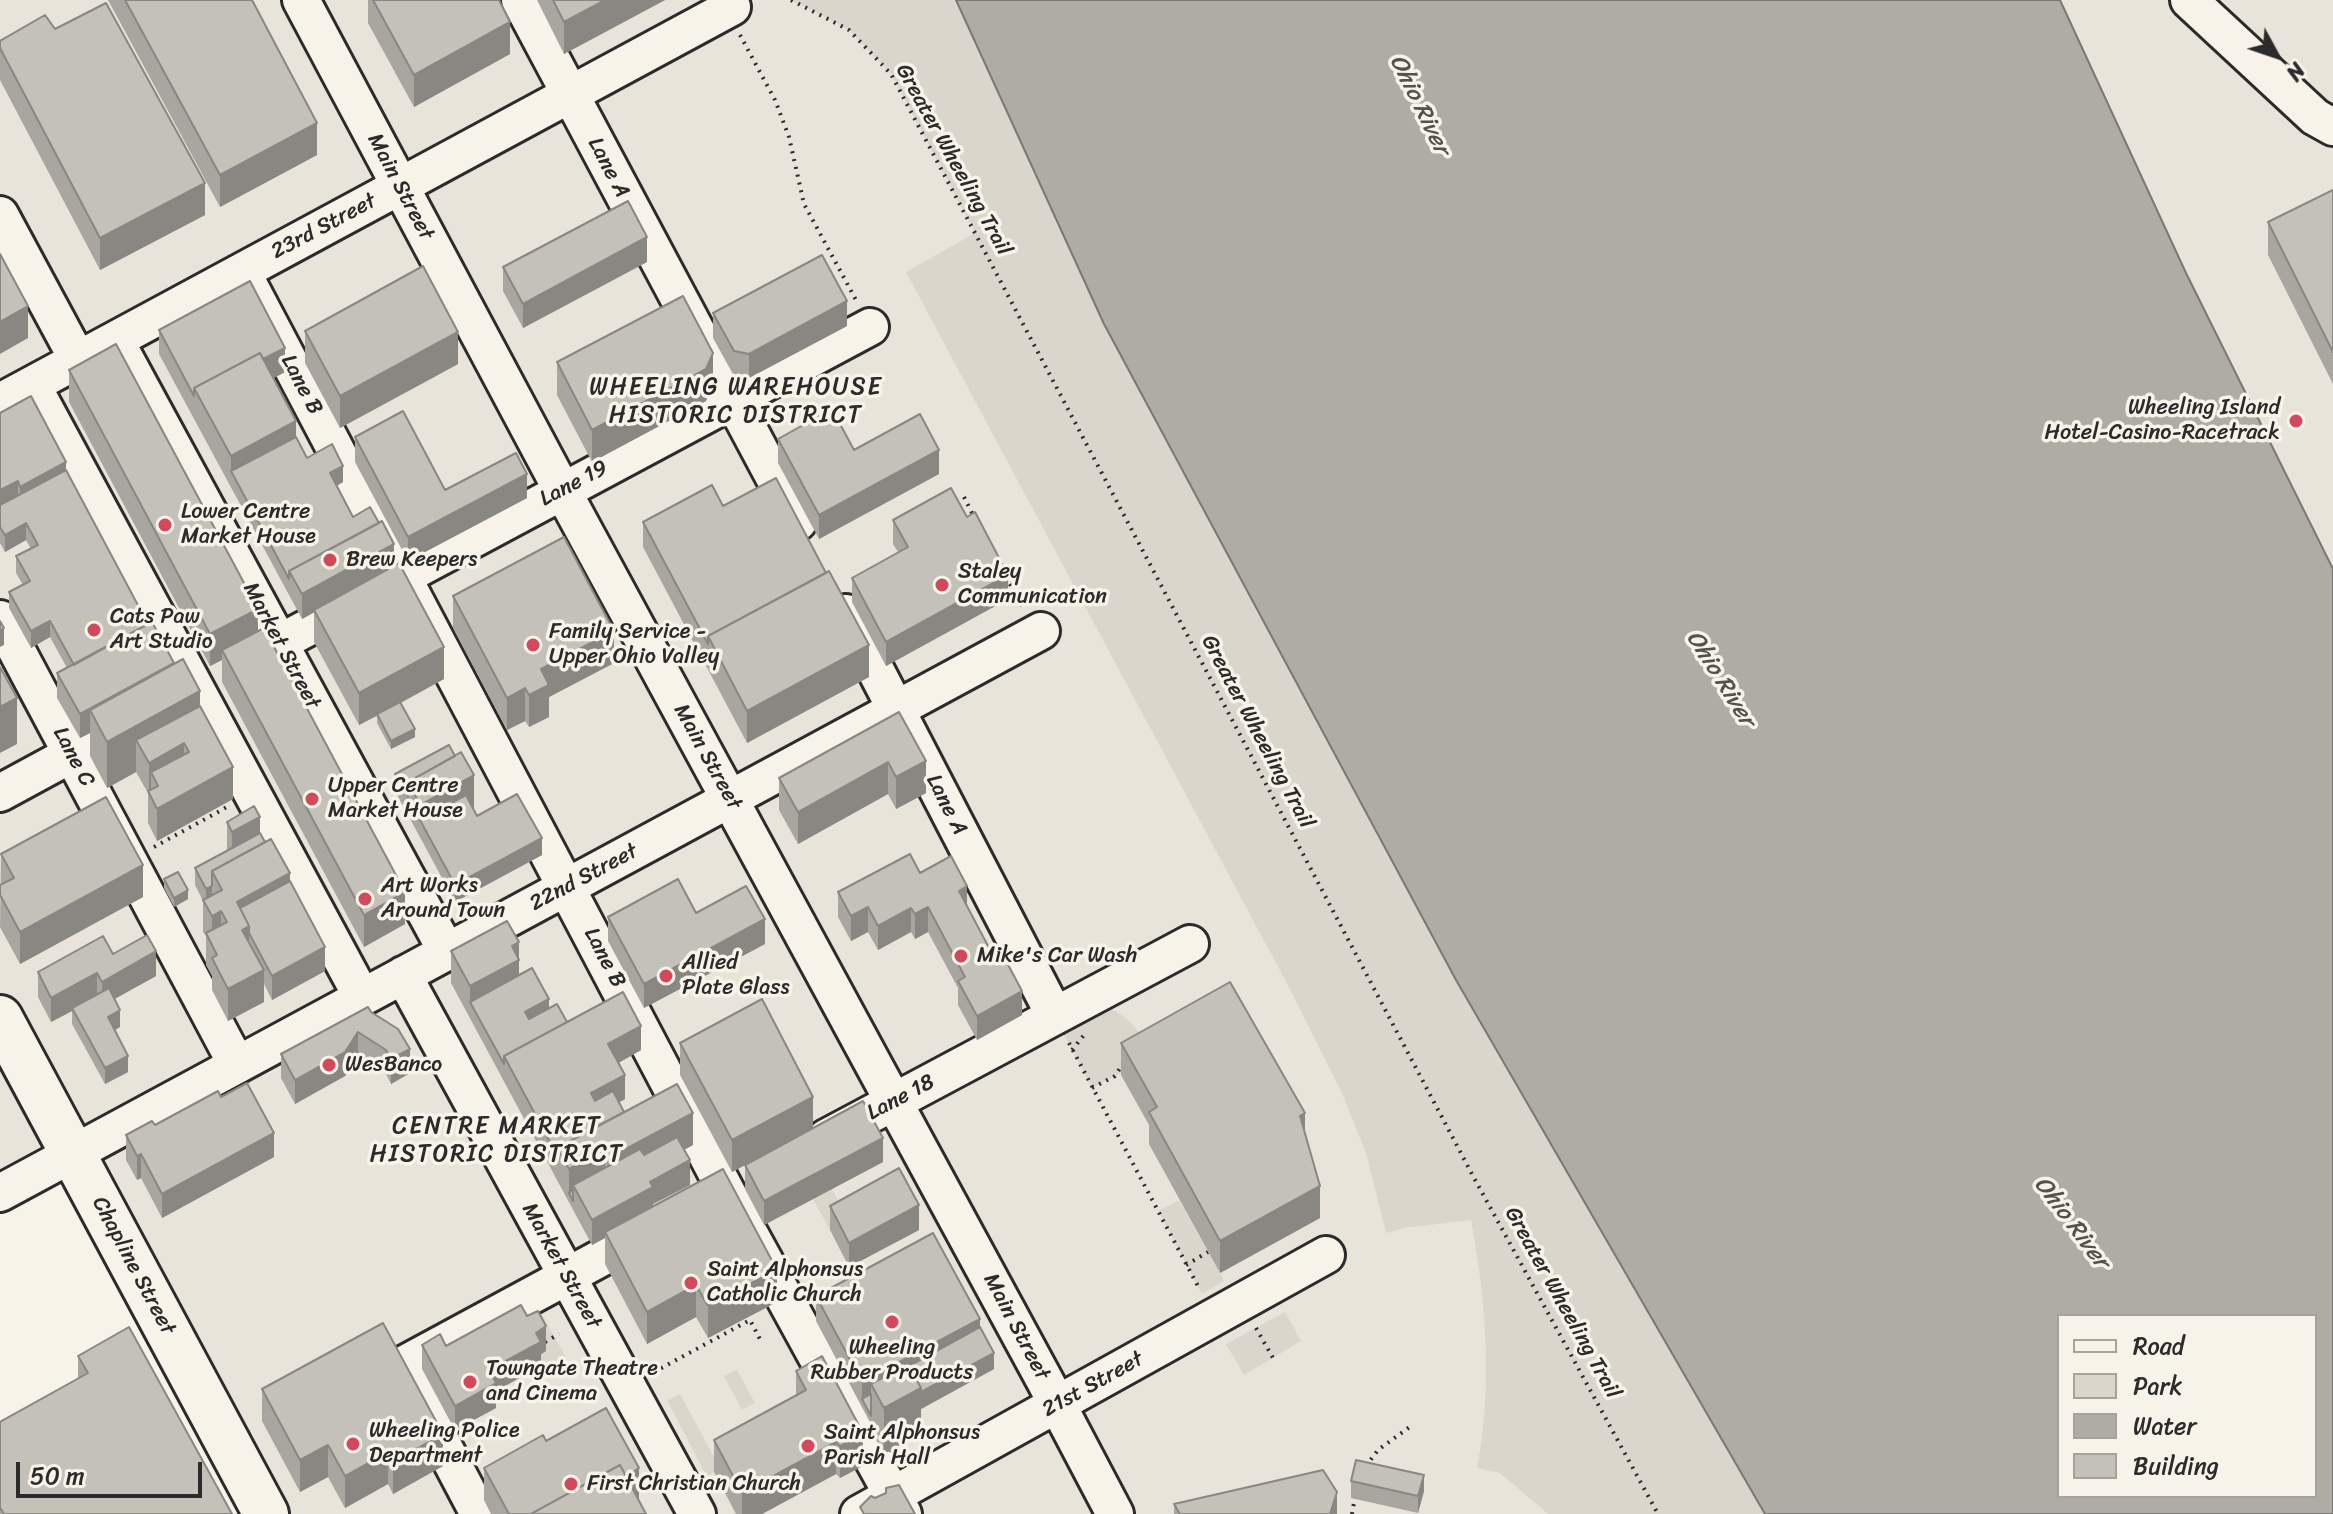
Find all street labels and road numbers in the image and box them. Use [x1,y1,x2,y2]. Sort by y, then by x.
street label: Greater Wheeling Trail [889,60,1017,260]
street label: Main Street [361,129,439,245]
street label: Lane A [581,133,635,203]
street label: 23rd Street [267,188,381,266]
street label: Lane B [274,351,328,419]
street label: Lane 19 [536,455,612,513]
street label: Market Street [237,578,325,714]
street label: Greater Wheeling Trail [1195,631,1319,833]
street label: Main Street [667,700,747,814]
street label: Lane C [46,723,100,791]
street label: Lane A [920,770,972,840]
street label: 22nd Street [525,839,643,917]
street label: Lane B [577,924,631,992]
street label: Lane 18 [863,1069,939,1127]
street label: Chapline Street [86,1193,180,1339]
street label: Market Street [516,1199,606,1333]
street label: Greater Wheeling Trail [1498,1203,1626,1403]
street label: Main Street [977,1269,1055,1385]
street label: 21st Street [1038,1346,1148,1424]

